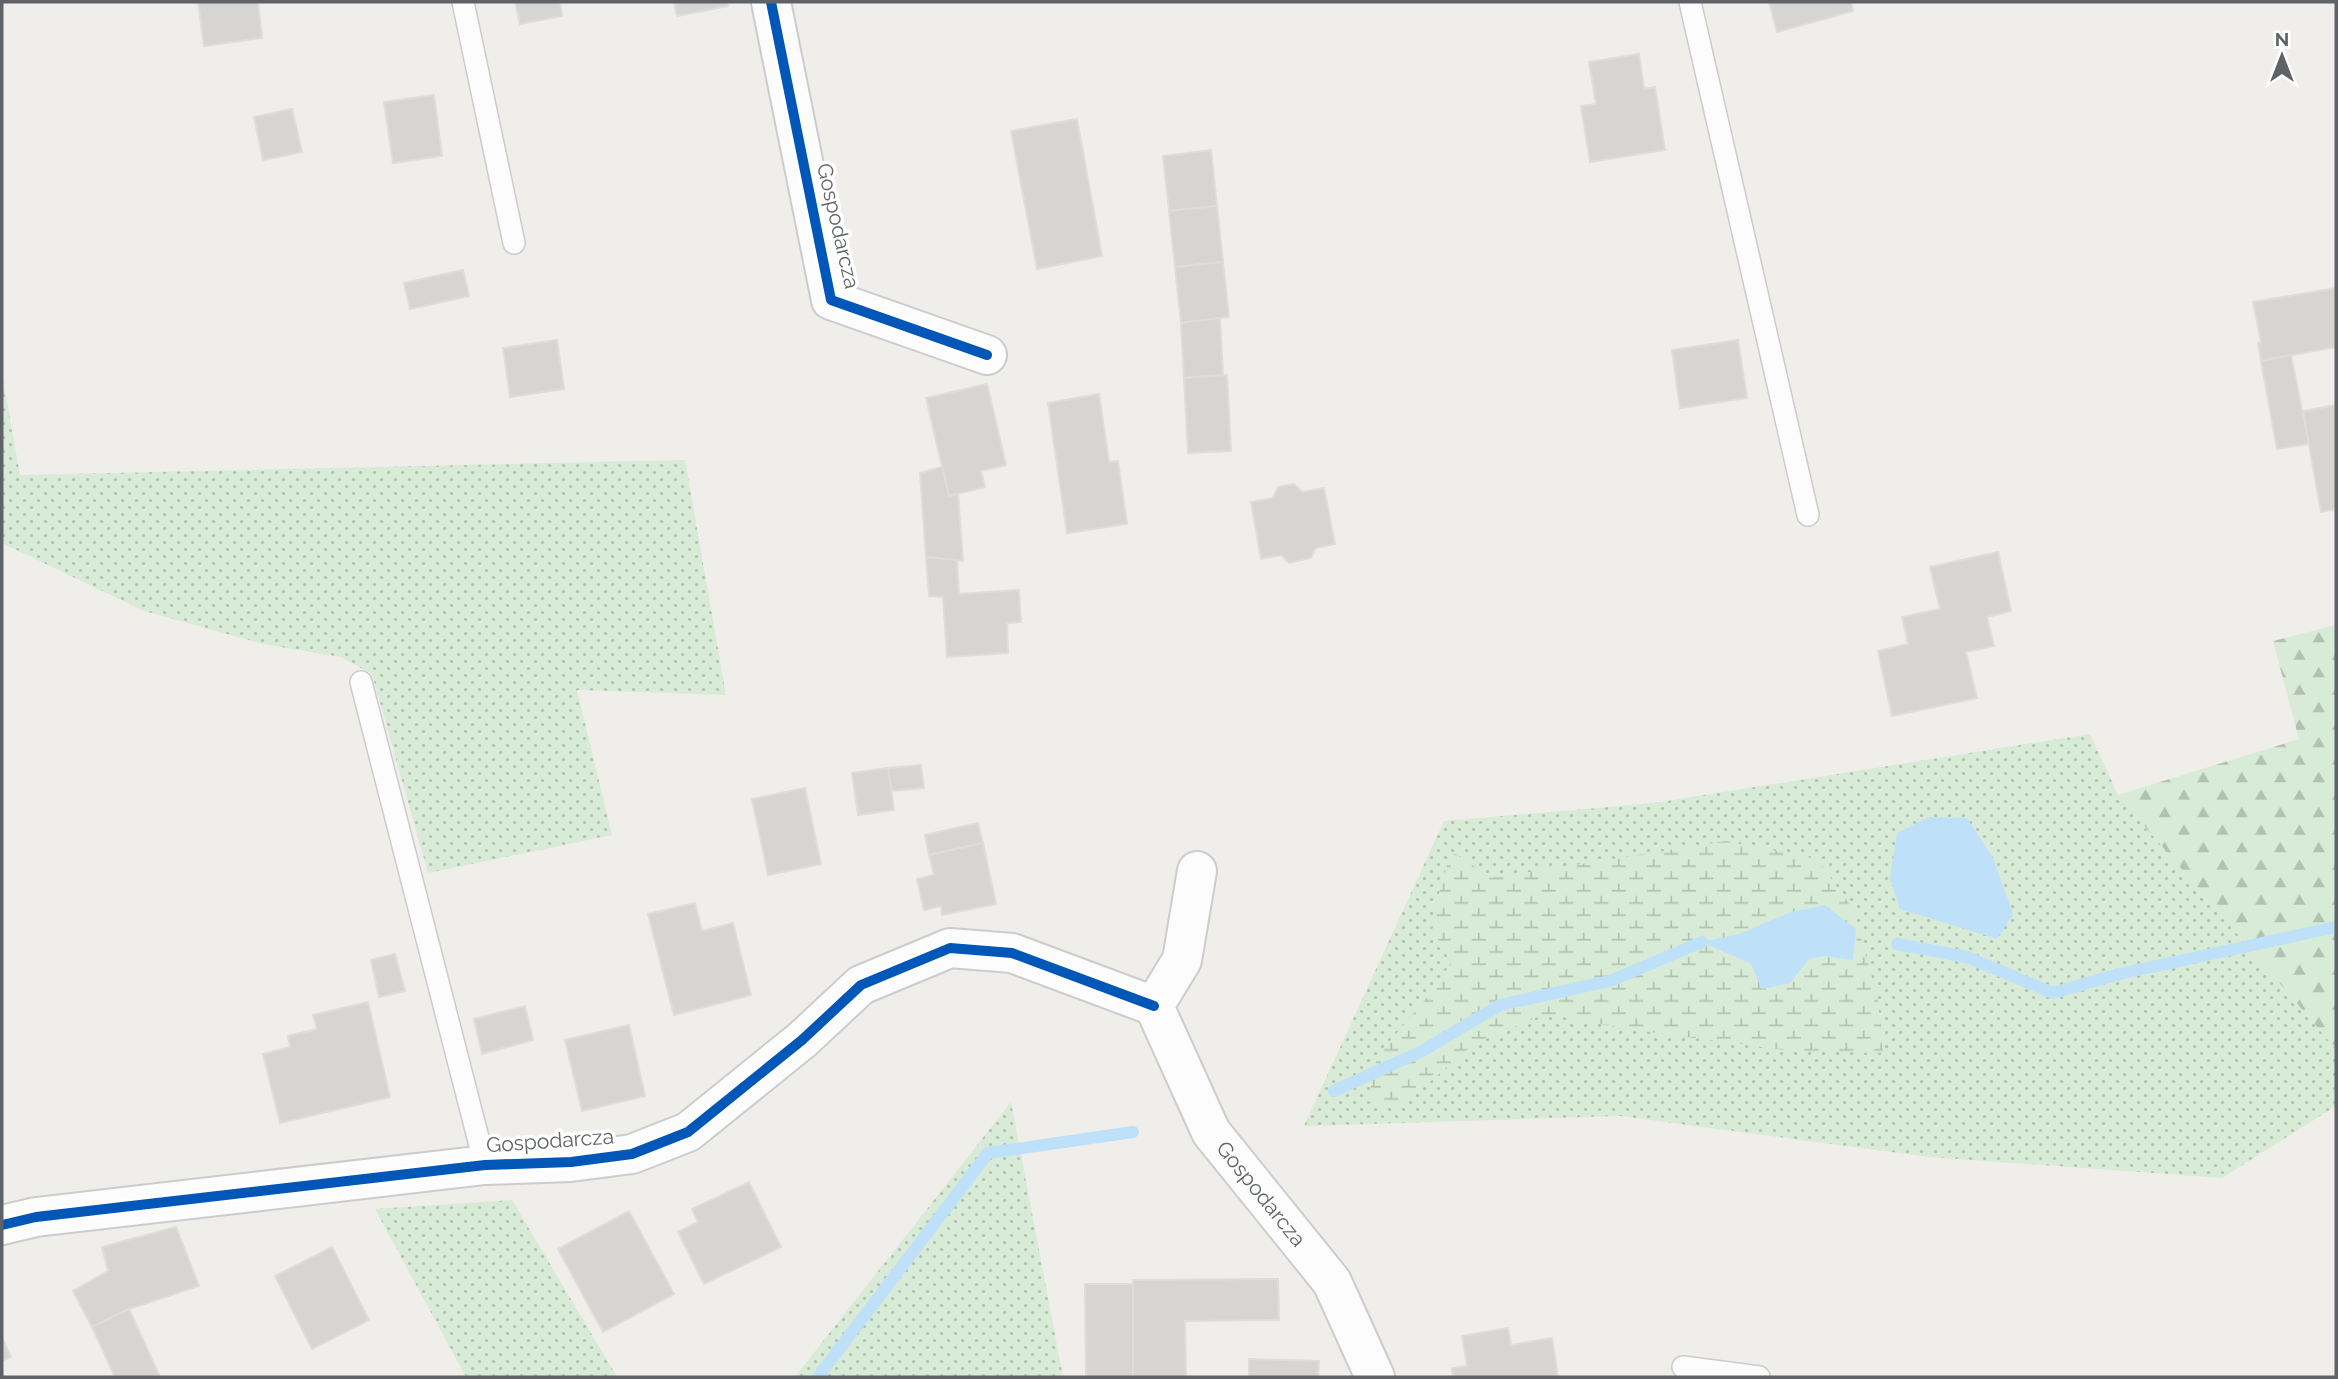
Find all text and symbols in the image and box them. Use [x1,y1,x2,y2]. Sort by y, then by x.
north arrow [2247,21,2317,91]
text: N [2275,28,2289,50]
street label: Gospodarcza [812,161,865,291]
street label: Gospodarcza [485,1124,615,1157]
street label: Gospodarcza [1211,1136,1311,1251]

